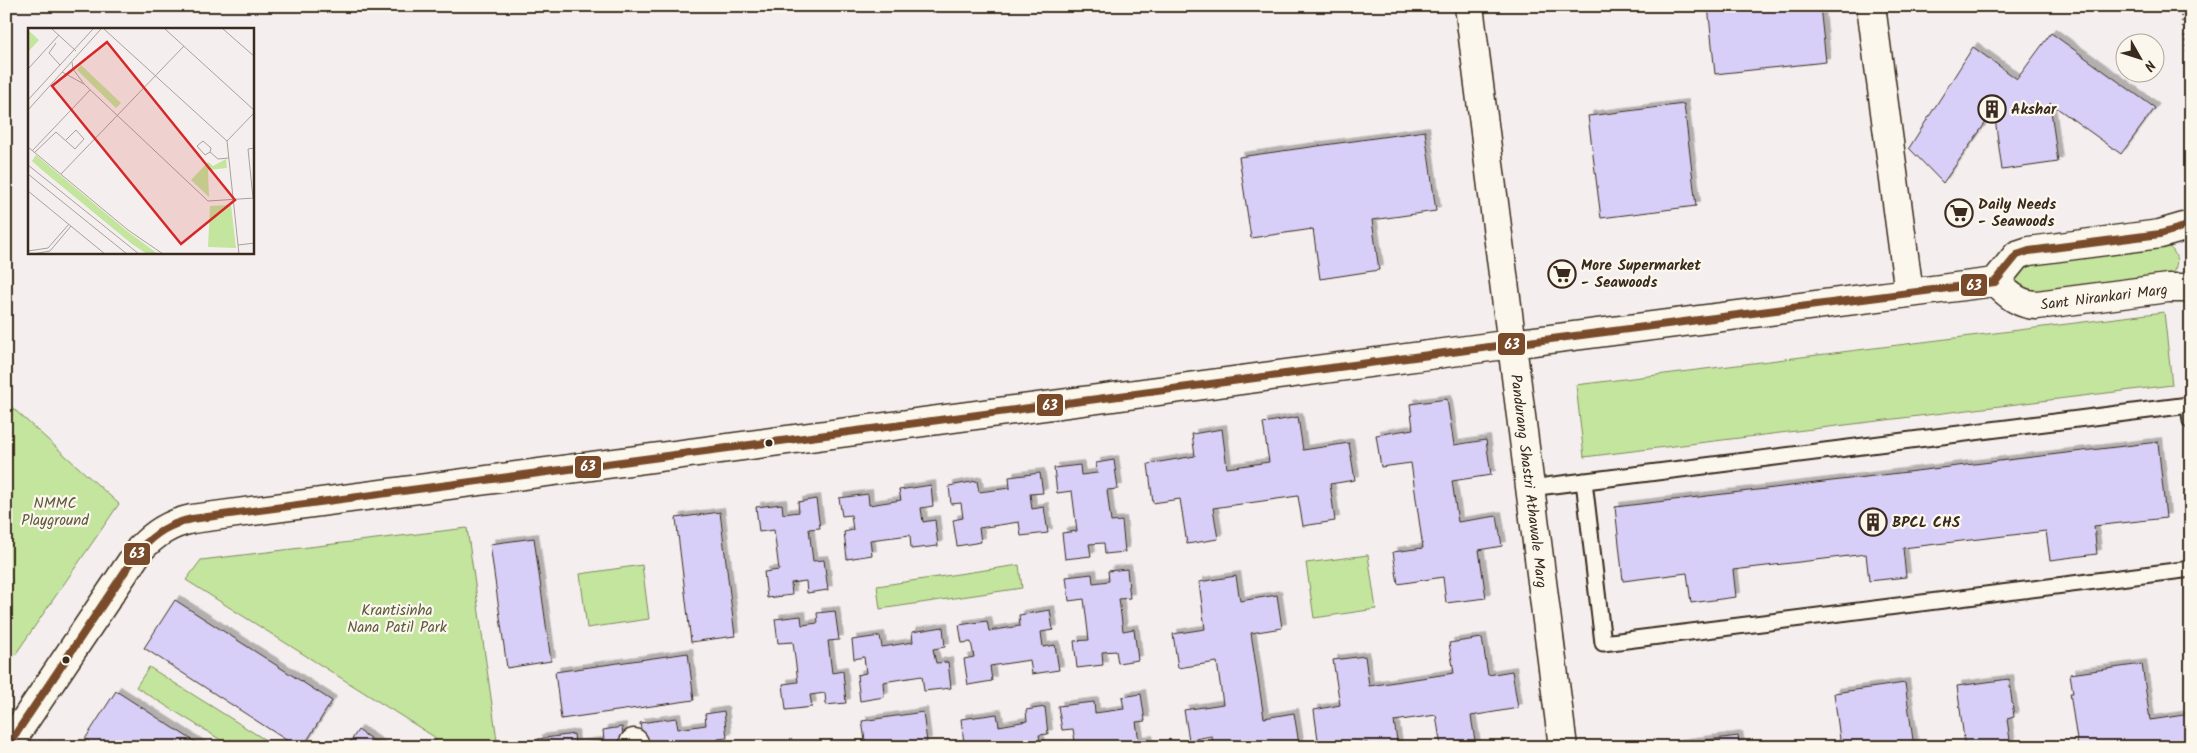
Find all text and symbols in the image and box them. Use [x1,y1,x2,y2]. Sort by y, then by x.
inset map [28,28,254,254]
north arrow [2114,32,2164,82]
text: N [2138,55,2161,76]
building icon: Akshar [1977,94,2007,124]
place label: Akshar [2011,98,2057,122]
place label: Daily Needs - Seawoods [1978,193,2056,234]
supermarket icon: Daily Needs - Seawoods [1944,198,1974,228]
place label: More Supermarket - Seawoods [1581,254,1701,295]
supermarket icon: More Supermarket - Seawoods [1547,259,1577,289]
line badge: 63 [1960,273,1988,297]
text: 63 [1966,275,1982,297]
street label: Sant Nirankari Marg [2039,278,2169,318]
line badge: 63 [1497,332,1526,356]
text: 63 [1504,334,1520,356]
street label: Pandurang Shastri Athawale Marg [1503,373,1553,589]
line badge: 63 [1036,393,1064,417]
text: 63 [1042,395,1058,417]
unlabelled marker [764,438,774,448]
line badge: 63 [574,455,602,479]
text: 63 [580,456,596,478]
park label: NMMC Playground [21,492,89,533]
building icon: BPCL CHS [1858,507,1888,537]
place label: BPCL CHS [1892,511,1961,535]
line badge: 63 [123,542,151,566]
text: 63 [129,543,145,565]
park label: Krantisinha Nana Patil Park [347,599,448,640]
unlabelled marker [61,655,71,665]

